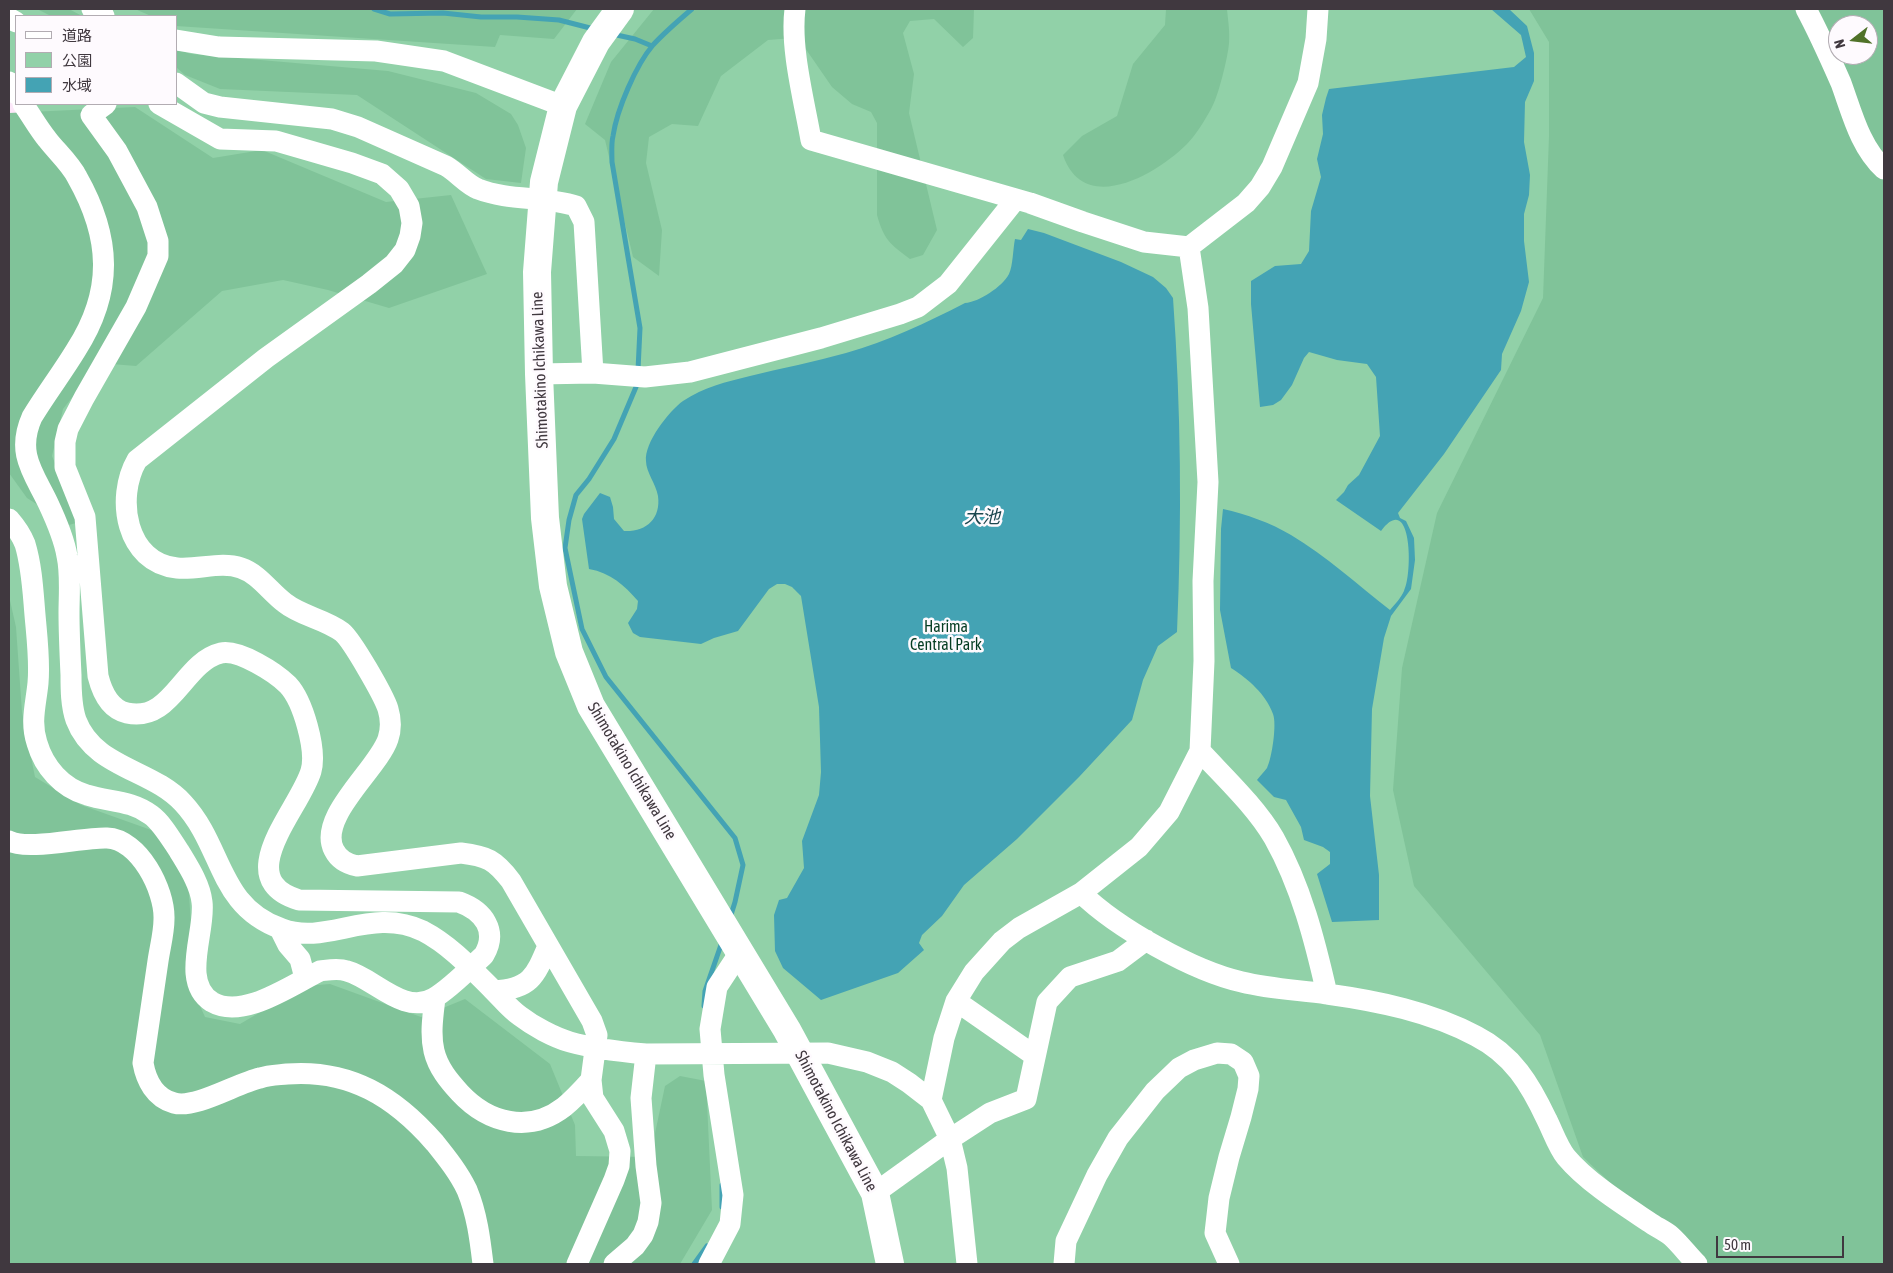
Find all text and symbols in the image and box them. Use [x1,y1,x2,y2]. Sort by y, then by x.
legend [15,15,178,105]
north arrow [1828,15,1878,65]
text: 道路 [62,27,92,44]
text: N [1831,38,1848,50]
text: 公園 [62,52,92,69]
text: 水域 [62,77,92,94]
street label: Shimotakino Ichikawa Line [528,291,552,449]
water label: 大池 [964,506,1000,528]
park label: Harima Central Park [910,617,982,655]
street label: Shimotakino Ichikawa Line [583,699,681,843]
street label: Shimotakino Ichikawa Line [791,1047,881,1195]
scale bar [1718,1226,1846,1258]
text: 50 m [1724,1236,1751,1253]

